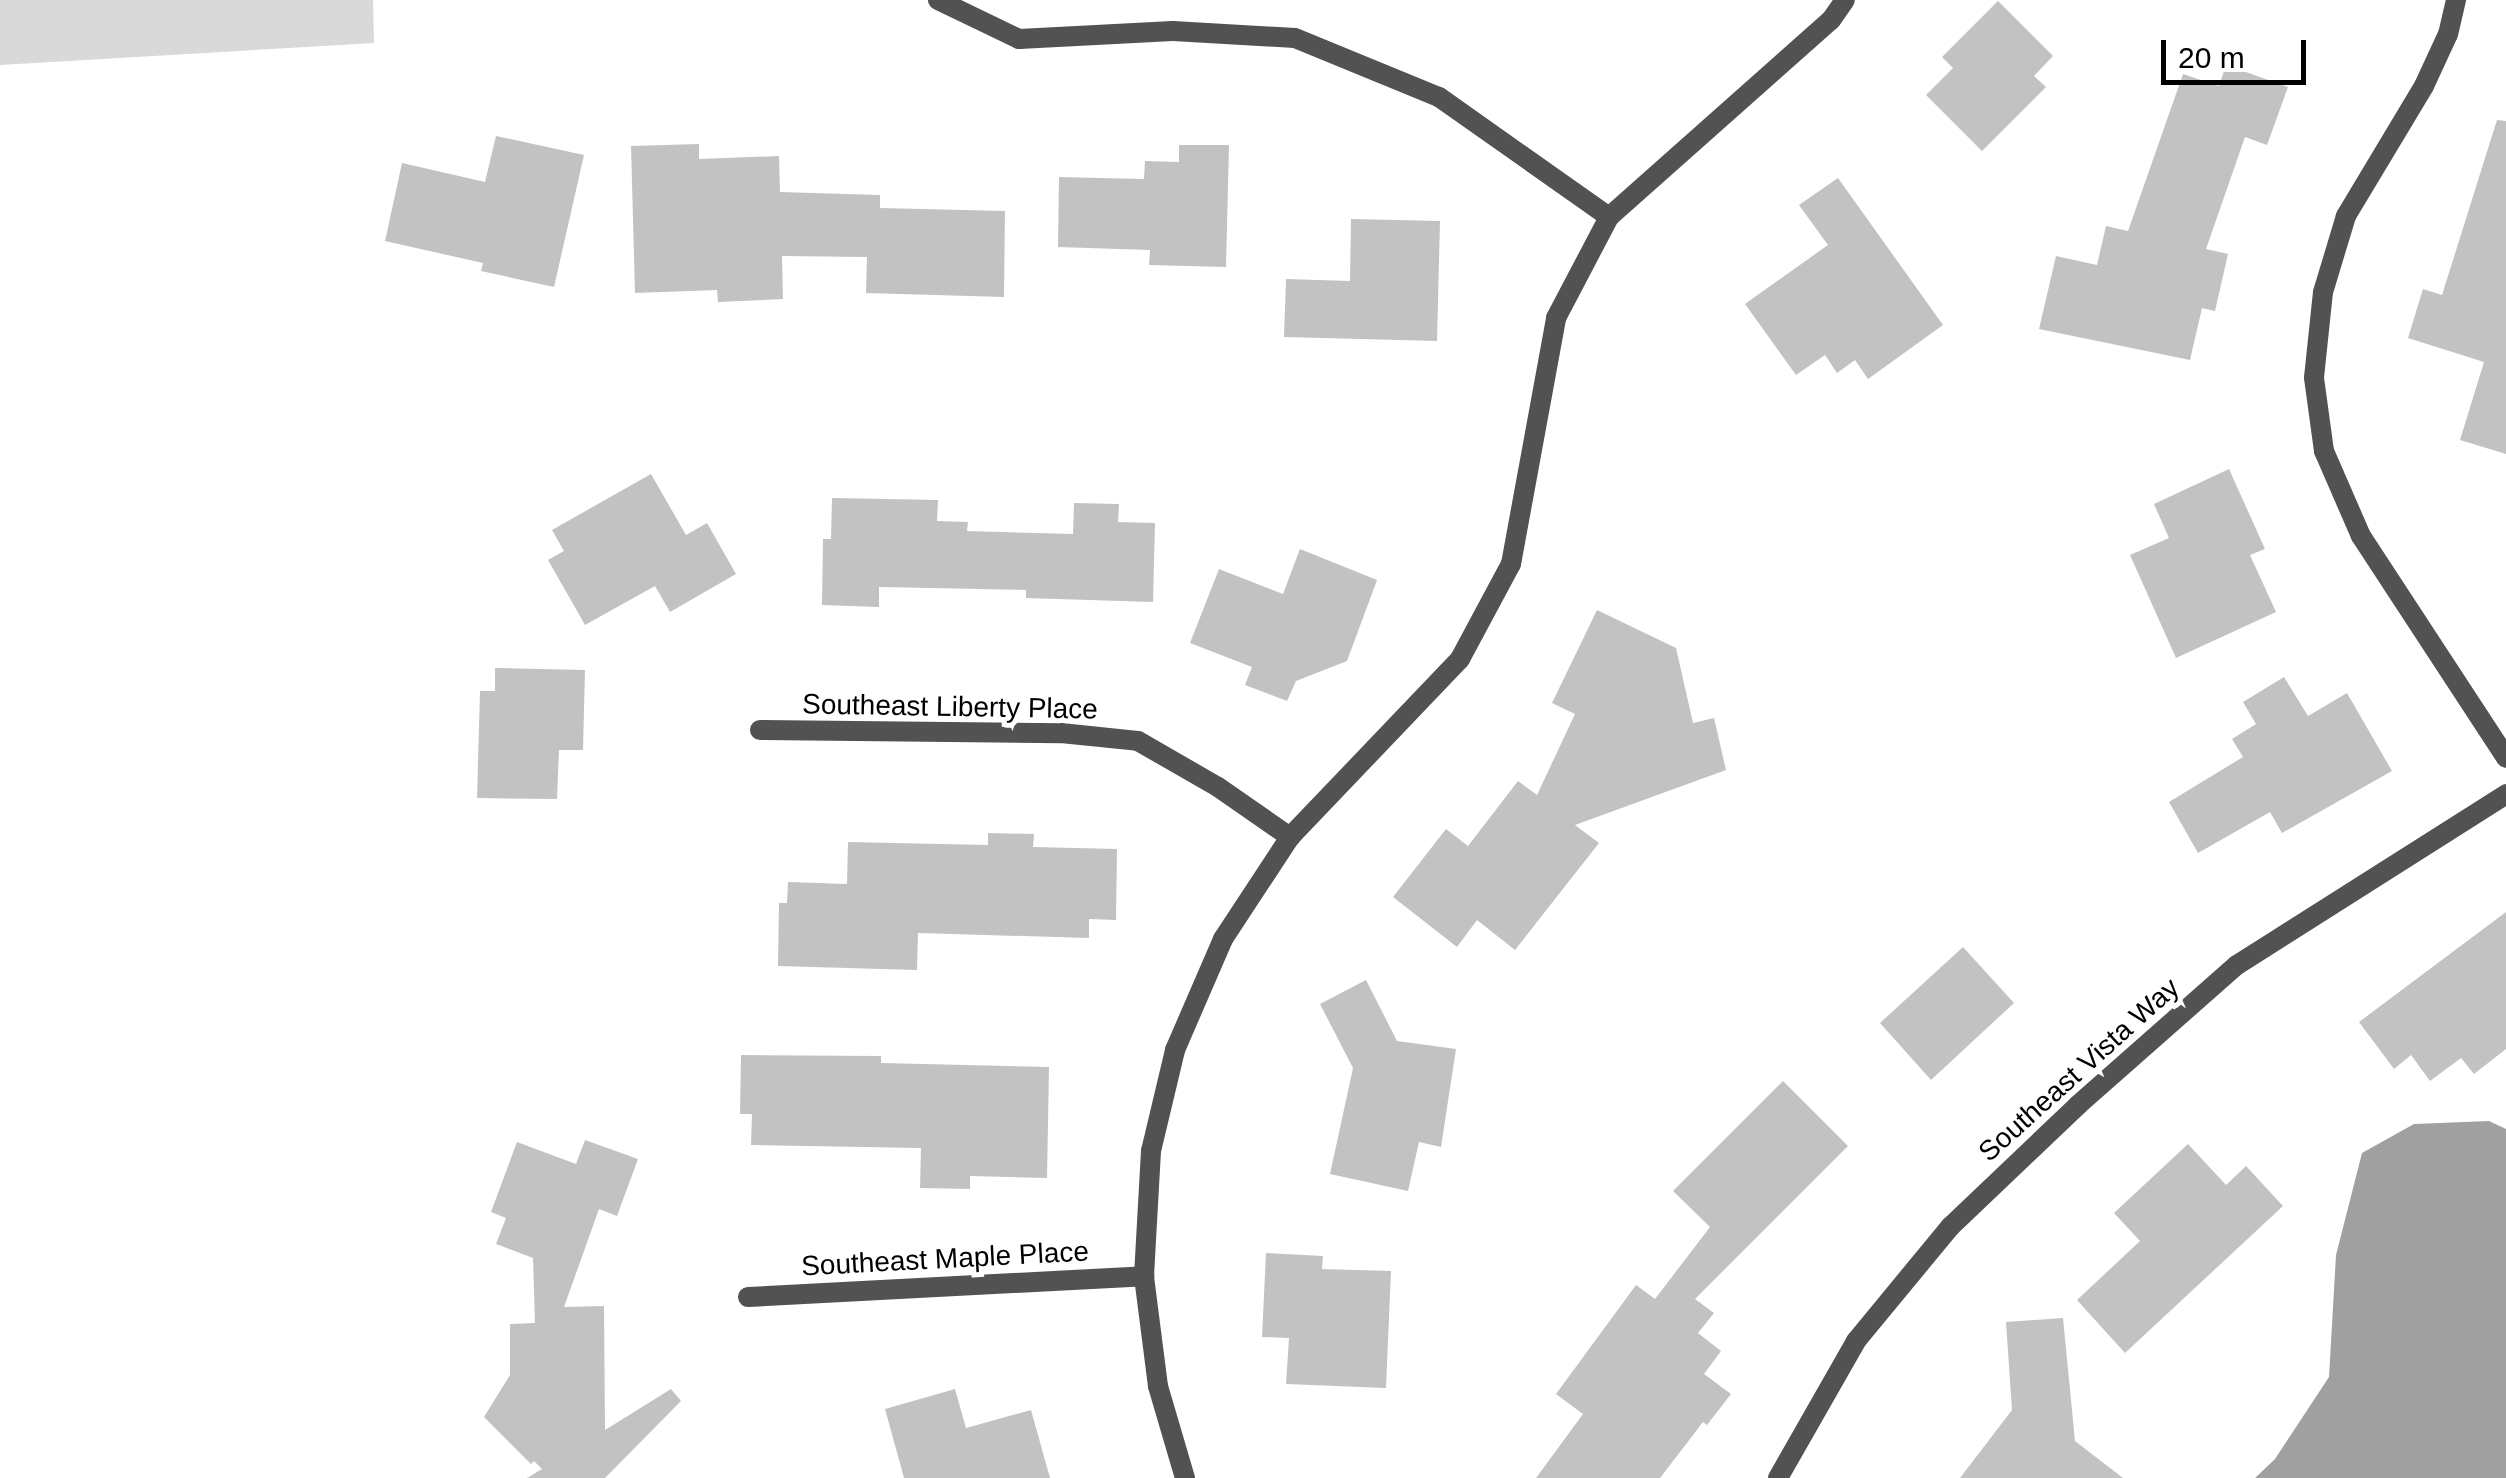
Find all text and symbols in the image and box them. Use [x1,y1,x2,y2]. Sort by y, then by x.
scale bar [2166,20,2311,82]
text: 20 m [2178,41,2245,74]
street label: Southeast Liberty Place [802,688,1098,726]
street label: Southeast Vista Way [1972,971,2186,1169]
street label: Southeast Maple Place [800,1235,1090,1283]

